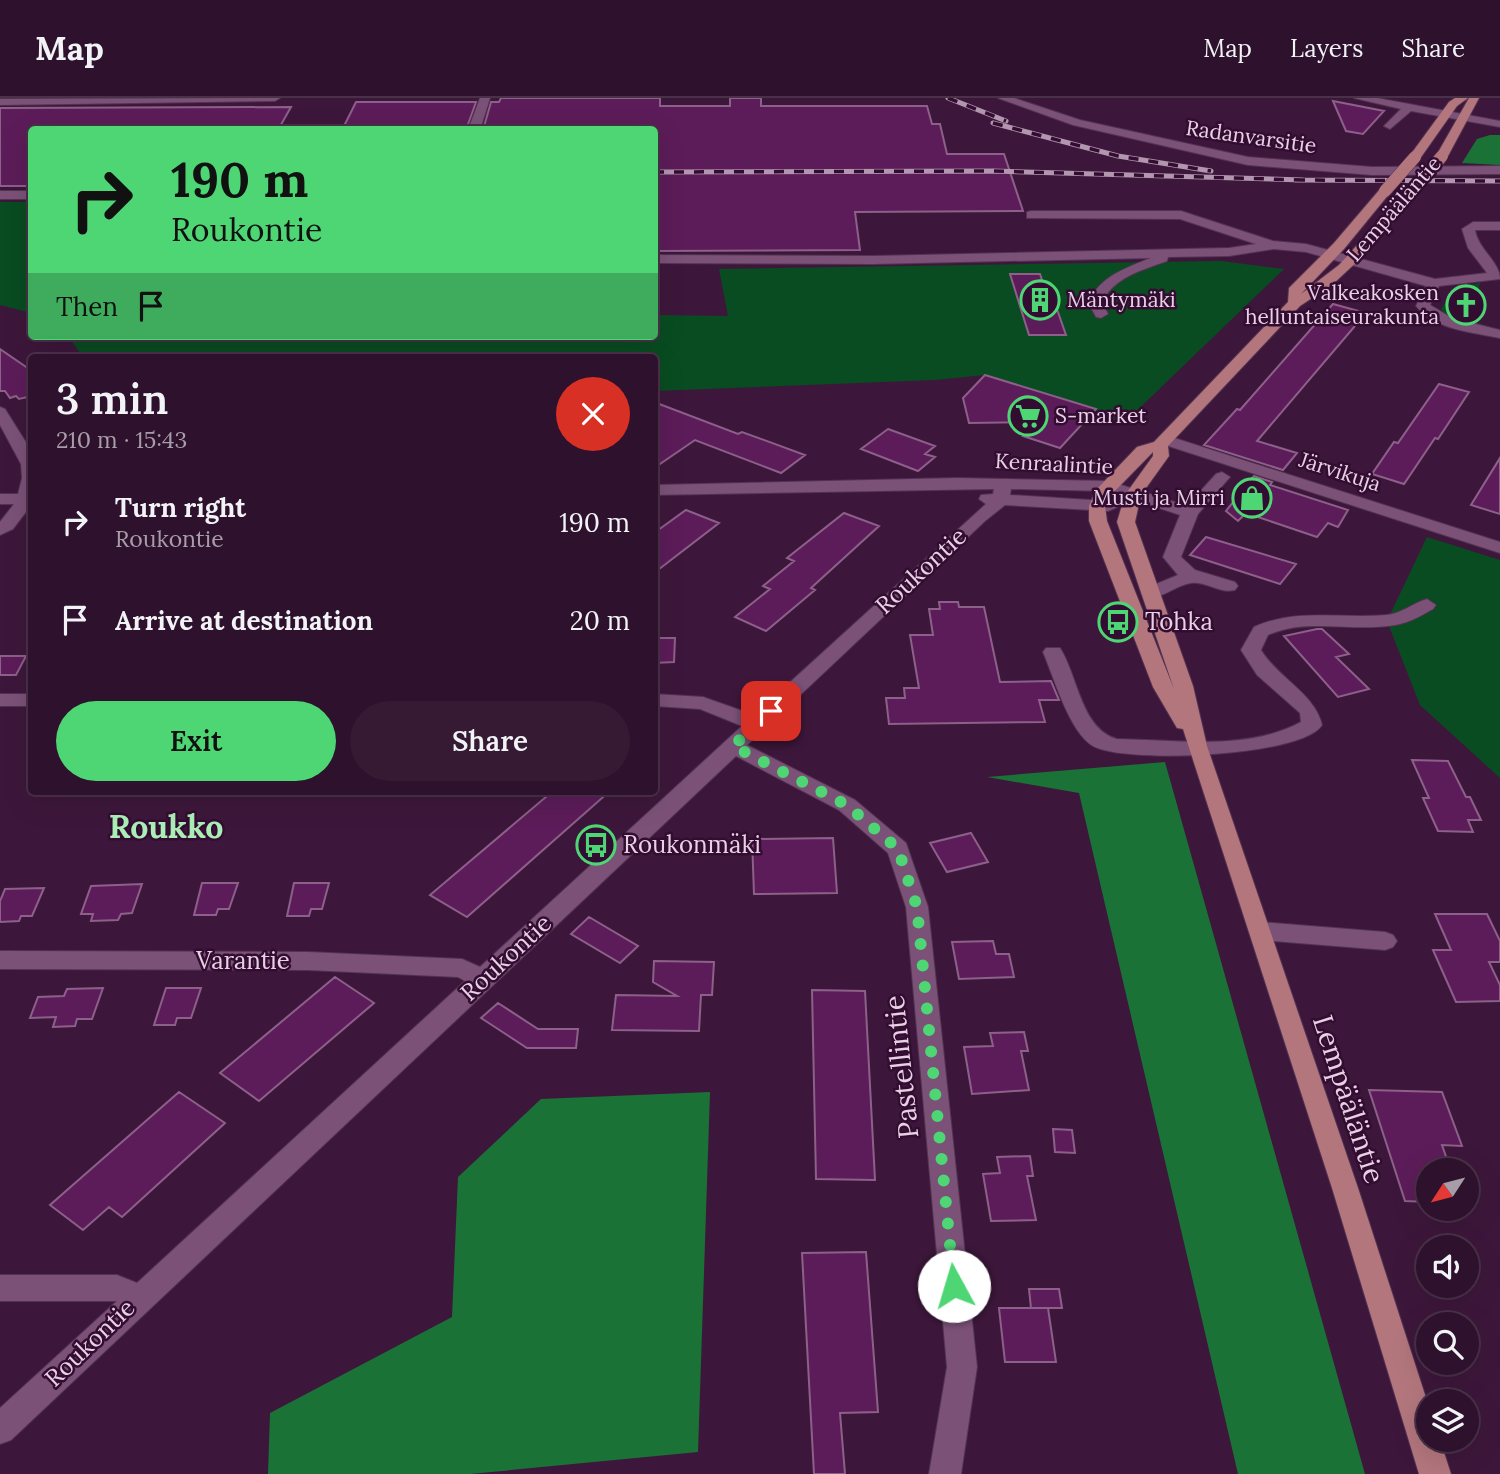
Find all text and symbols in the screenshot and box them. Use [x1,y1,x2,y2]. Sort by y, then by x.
text: Map [35,27,104,69]
text: Map [1203,33,1252,64]
text: Layers [1290,33,1363,64]
text: Share [1401,33,1465,64]
street label: Radanvarsitie [1184,114,1318,159]
text: 190 m [171,148,308,210]
street label: Lempääläntie [1340,150,1447,267]
icon: right [56,154,147,245]
text: Roukontie [171,209,322,250]
building icon: Mäntymäki [1019,279,1061,321]
place label: Valkeakosken helluntaiseurakunta [1245,279,1439,330]
church icon: Valkeakosken helluntaiseurakunta [1445,284,1487,326]
place label: Mäntymäki [1067,286,1176,313]
icon: arrive [132,287,170,325]
text: Then [56,290,118,323]
text: 3 min [56,372,168,426]
button: close [556,377,630,451]
supermarket icon: S-market [1007,395,1049,437]
place label: S-market [1055,402,1147,429]
text: 210 m · 15:43 [56,425,187,454]
street label: Järvikuja [1295,445,1385,497]
street label: Kenraalintie [994,447,1114,480]
shop icon: Musti ja Mirri [1231,477,1273,519]
place label: Musti ja Mirri [1093,484,1225,511]
text: Turn right [115,491,246,524]
icon: right [56,503,94,541]
text: 190 m [559,506,630,539]
street label: Roukontie [869,521,973,621]
text: Roukontie [115,524,224,553]
icon: arrive [56,601,94,639]
bus stop icon: Tohka [1097,601,1139,643]
text: Arrive at destination [115,604,373,637]
text: 20 m [570,604,630,637]
place label: Tohka [1145,606,1213,637]
pin [741,681,801,741]
icon: arrive [752,692,790,730]
button: Exit [56,701,336,781]
button: Share [350,701,630,781]
district label: Roukko [109,806,223,847]
bus stop icon: Roukonmäki [575,824,617,866]
place label: Roukonmäki [623,829,761,860]
street label: Roukontie [454,908,558,1008]
street label: Varantie [195,945,290,976]
street label: Pastellintie [876,994,926,1140]
street label: Lempääläntie [1305,1010,1393,1188]
north arrow [1416,1158,1479,1222]
map controls [1416,1158,1479,1452]
button: sound [1416,1235,1479,1298]
position arrow [917,1249,991,1323]
street label: Roukontie [38,1292,141,1393]
button: search [1416,1312,1479,1375]
button: layers [1416,1389,1479,1452]

